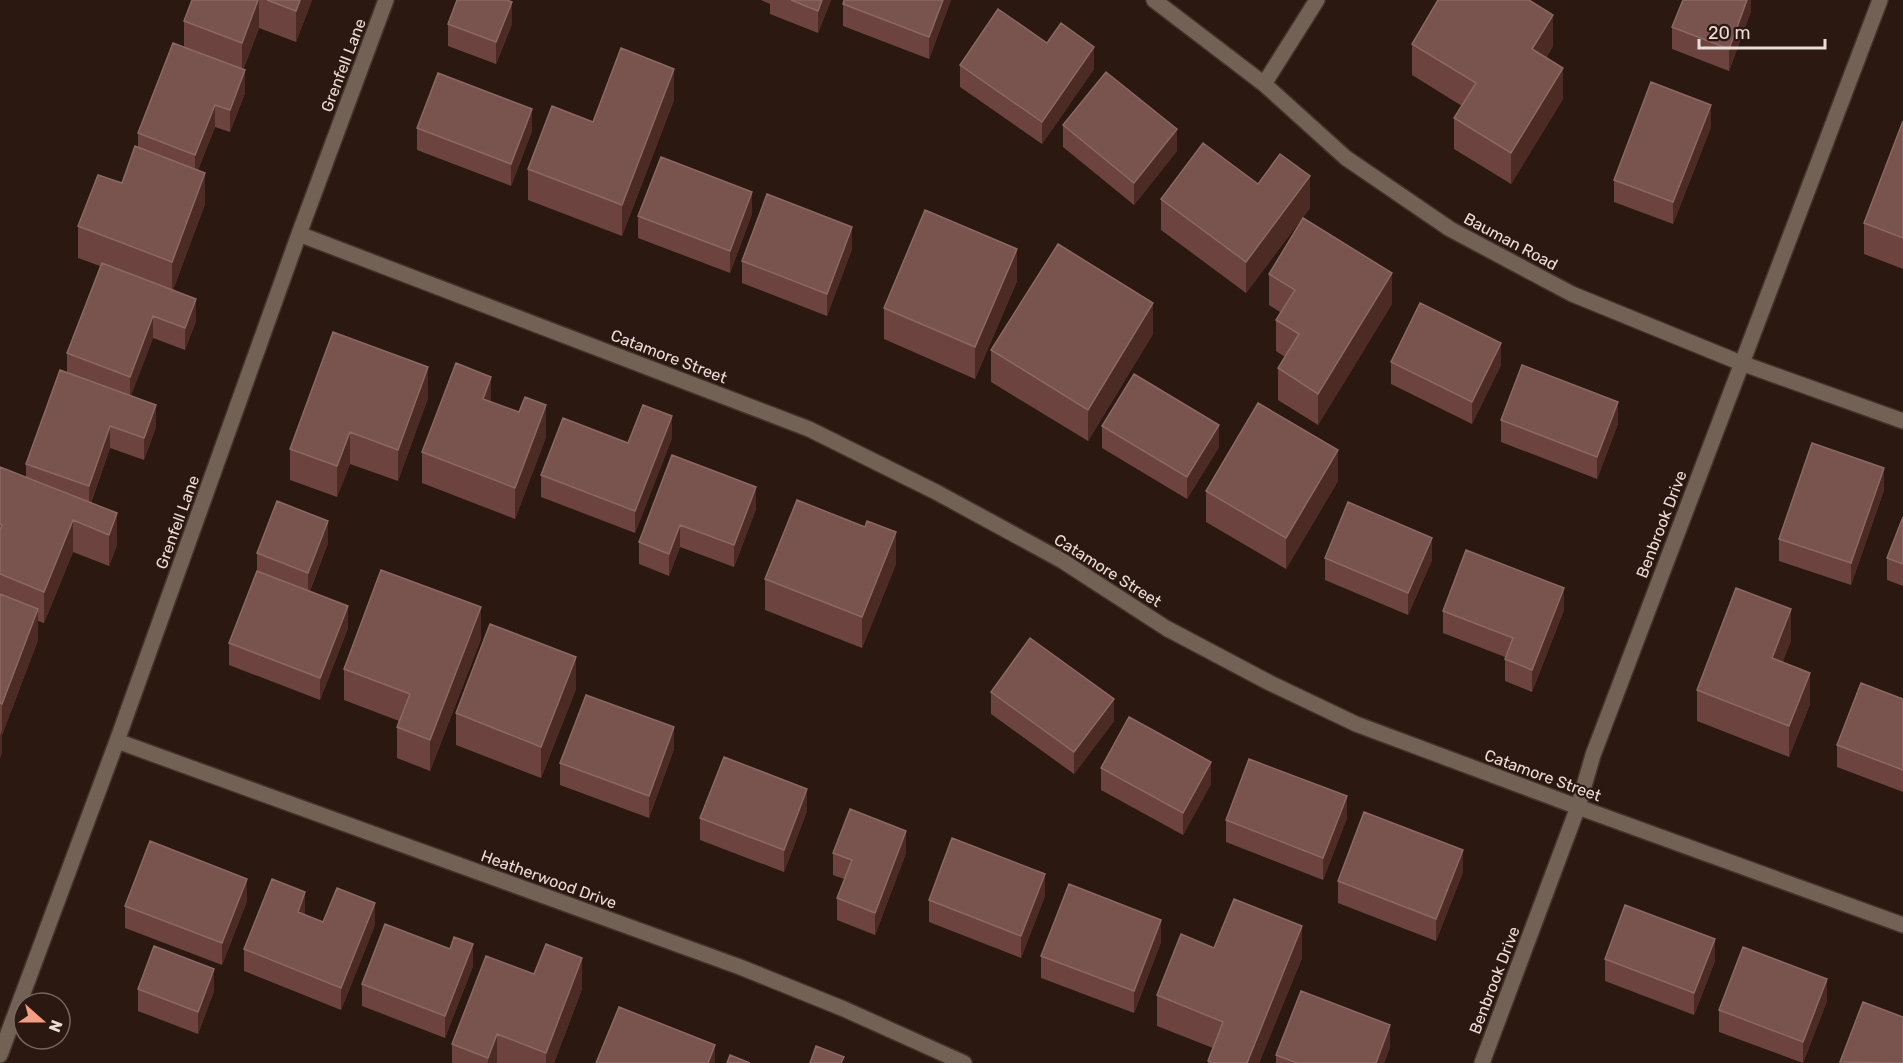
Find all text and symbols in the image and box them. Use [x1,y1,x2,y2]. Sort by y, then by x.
scale bar [1699,12,1825,50]
street label: Grenfell Lane [317,16,370,115]
text: 20 m [1708,22,1750,44]
street label: Bauman Road [1461,209,1561,274]
street label: Catamore Street [608,326,730,387]
street label: Benbrook Drive [1632,468,1691,581]
street label: Grenfell Lane [152,473,203,572]
street label: Catamore Street [1051,530,1165,611]
street label: Catamore Street [1482,746,1604,805]
street label: Heatherwood Drive [478,846,619,913]
street label: Benbrook Drive [1465,924,1524,1037]
north arrow [12,991,72,1051]
text: N [45,1017,66,1035]

